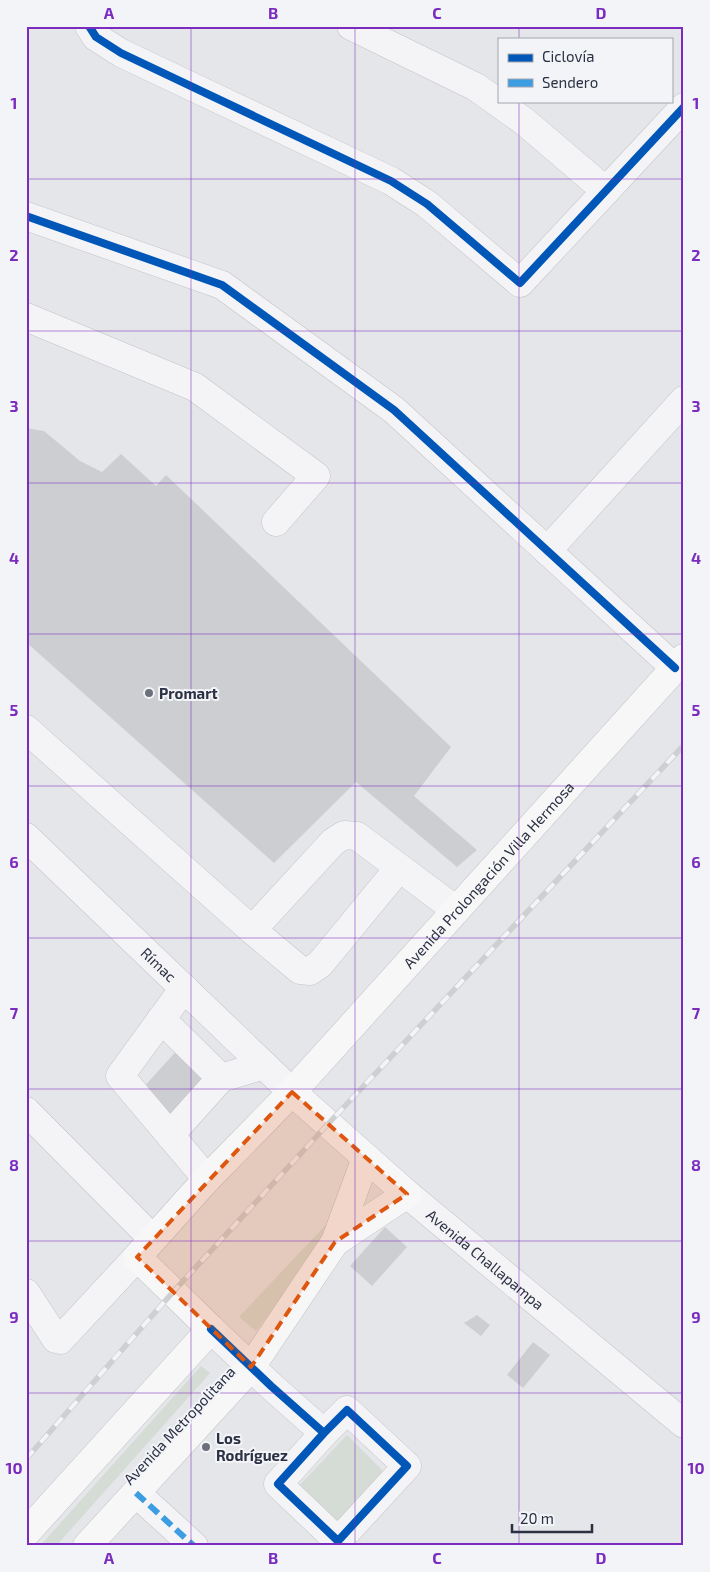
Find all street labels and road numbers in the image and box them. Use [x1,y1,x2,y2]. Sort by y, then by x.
street label: Avenida Prolongación Villa Hermosa [399,777,577,972]
street label: Rímac [138,943,180,985]
street label: Avenida Challapampa [423,1205,548,1313]
street label: Avenida Metropolitana [120,1362,238,1488]

